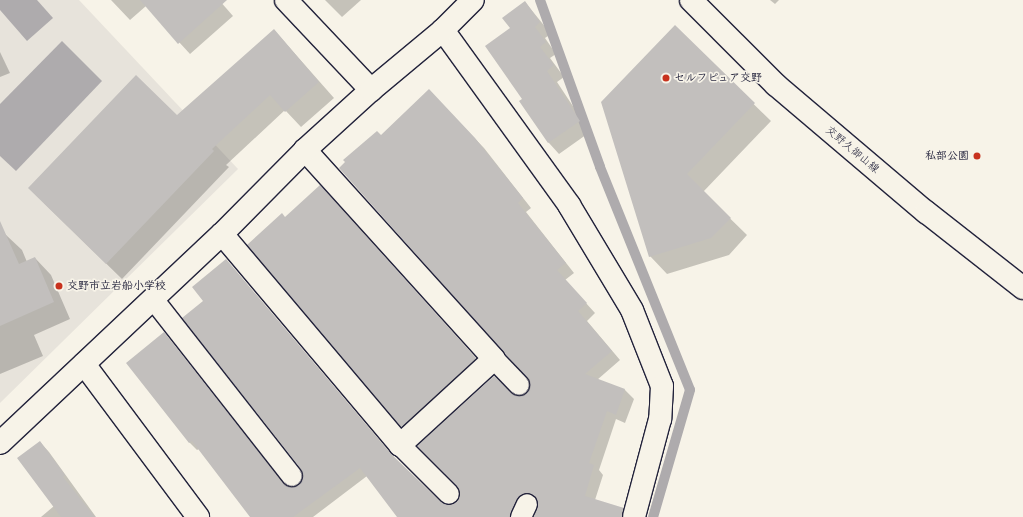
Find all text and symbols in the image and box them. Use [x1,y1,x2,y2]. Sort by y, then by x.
place label: セルフピュア交野 [674,71,762,85]
marker: セルフピュア交野 [661,73,671,83]
street label: 交野久御山線 [822,124,882,176]
place label: 私部公園 [925,149,969,163]
marker: 私部公園 [972,151,982,161]
place label: 交野市立岩船小学校 [67,279,166,293]
marker: 交野市立岩船小学校 [54,281,64,291]

